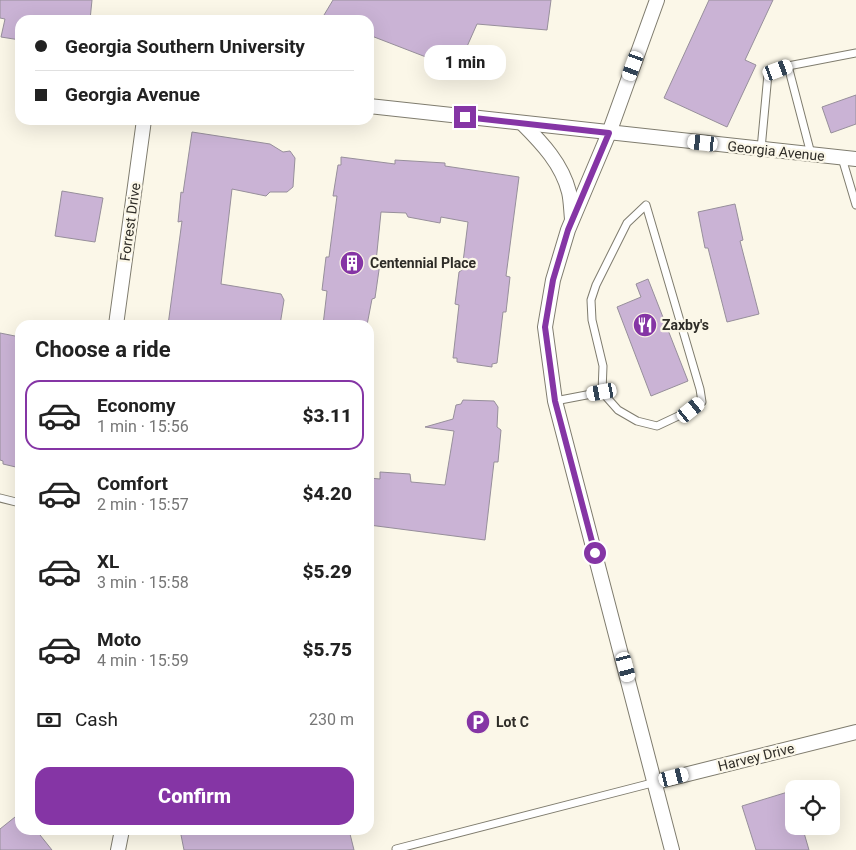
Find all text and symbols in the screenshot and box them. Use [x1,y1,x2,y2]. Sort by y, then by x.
text: Georgia Southern University [65,35,305,58]
callout: 1 min [424,44,506,80]
car [620,49,645,83]
text: 1 min [445,53,485,72]
car [761,58,794,82]
text: Georgia Avenue [65,83,200,106]
route end [454,106,476,128]
car [687,134,718,152]
street label: Georgia Avenue [727,138,825,164]
street label: Forrest Drive [117,182,143,262]
building icon: Centennial Place [339,250,365,276]
place label: Centennial Place [370,255,476,271]
restaurant icon: Zaxby's [632,312,658,338]
place label: Zaxby's [662,317,709,333]
text: Choose a ride [35,337,171,362]
car [585,382,618,402]
icon: car [37,393,82,438]
text: Economy [97,394,176,417]
car [674,395,707,425]
text: $3.11 [303,404,352,427]
text: 1 min · 15:56 [97,417,189,436]
icon: car [37,471,82,516]
text: Comfort [97,472,168,495]
text: $4.20 [303,482,352,505]
text: 2 min · 15:57 [97,495,189,514]
route start [584,542,606,564]
icon: car [37,549,82,594]
text: XL [97,550,119,573]
text: $5.29 [303,560,352,583]
text: 3 min · 15:58 [97,573,189,592]
icon: car [37,627,82,672]
text: Moto [97,628,141,651]
text: $5.75 [303,638,352,661]
text: 4 min · 15:59 [97,651,189,670]
car [614,651,637,683]
icon: cash [35,706,63,734]
text: Cash [75,708,118,731]
parking icon: Lot C [465,709,491,735]
text: 230 m [309,710,354,729]
place label: Lot C [496,714,529,730]
street label: Harvey Drive [716,740,796,774]
car [657,766,690,788]
button: Confirm [35,767,354,825]
map controls [785,780,840,835]
button: locate [785,780,840,835]

